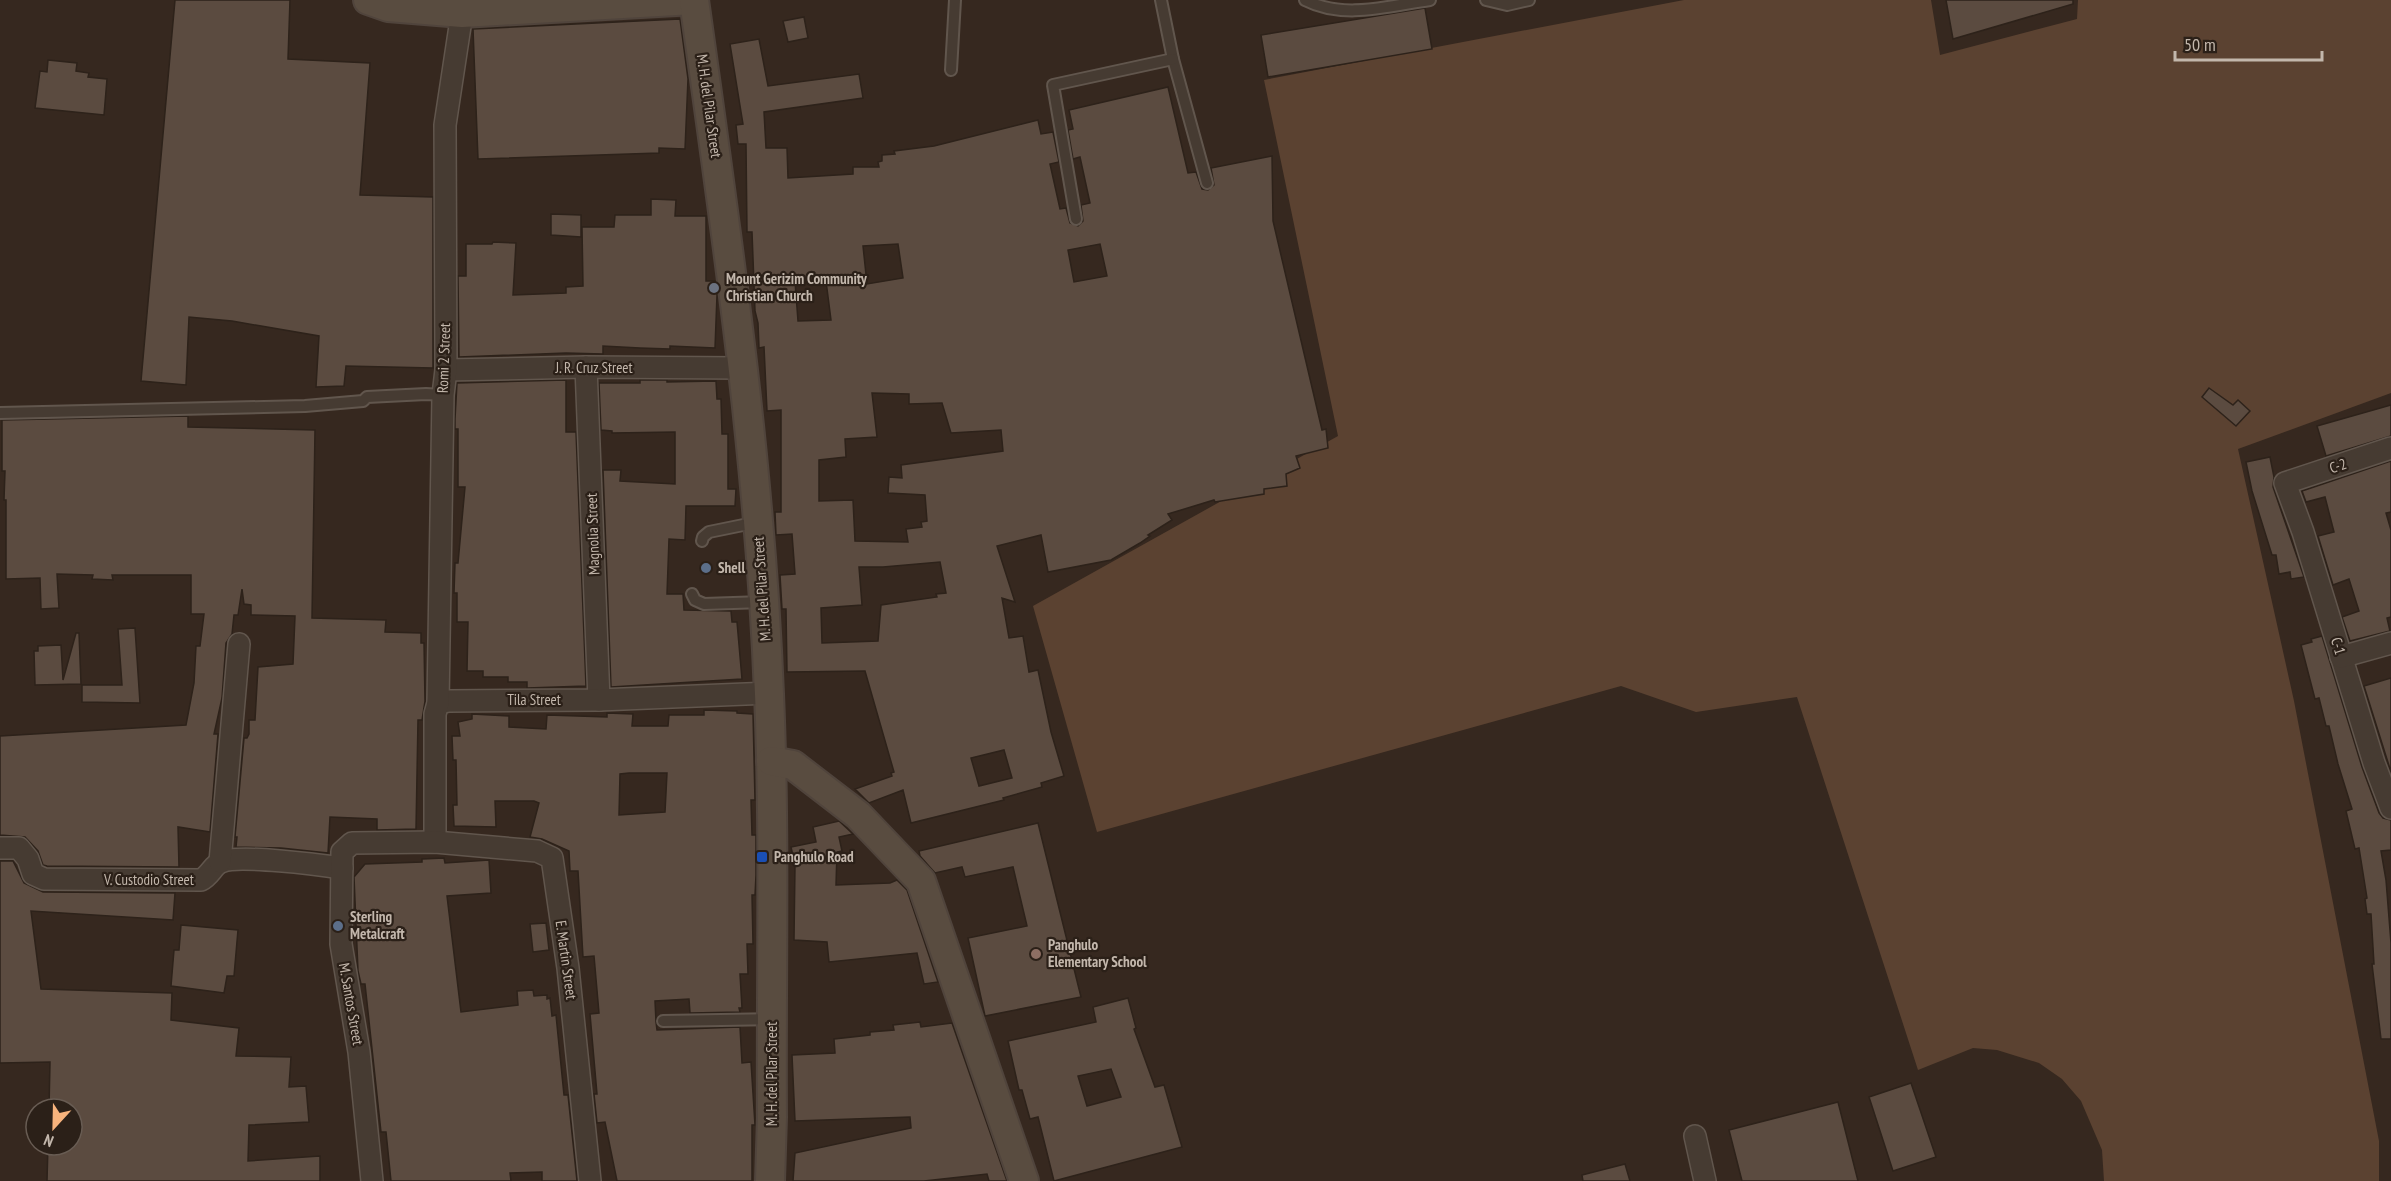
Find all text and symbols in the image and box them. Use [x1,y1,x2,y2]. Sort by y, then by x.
scale bar [2175,24,2322,62]
text: 50 m [2184,33,2216,56]
street label: M. H. del Pilar Street [693,53,726,159]
place label: Mount Gerizim Community Christian Church [726,269,868,305]
marker: Mount Gerizim Community Christian Church [707,281,721,295]
street label: Romi 2 Street [433,323,454,393]
street label: J. R. Cruz Street [554,358,633,377]
street label: C-2 [2327,454,2349,477]
street label: Magnolia Street [582,493,603,575]
street label: M. H. del Pilar Street [748,536,775,642]
place label: Shell [718,558,745,577]
marker: Shell [699,561,713,575]
street label: C-1 [2327,635,2350,657]
street label: Tila Street [507,690,561,709]
place label: Panghulo Road [774,847,854,866]
marker: Panghulo Road [755,850,769,864]
street label: V. Custodio Street [103,870,194,889]
place label: Sterling Metalcraft [350,907,405,943]
marker: Sterling Metalcraft [331,919,345,933]
street label: E. Martin Street [552,919,581,1001]
place label: Panghulo Elementary School [1048,935,1147,971]
marker: Panghulo Elementary School [1029,947,1043,961]
street label: M. Santos Street [335,961,368,1047]
street label: M. H. del Pilar Street [762,1022,781,1126]
north arrow [24,1097,84,1157]
text: N [41,1130,56,1152]

